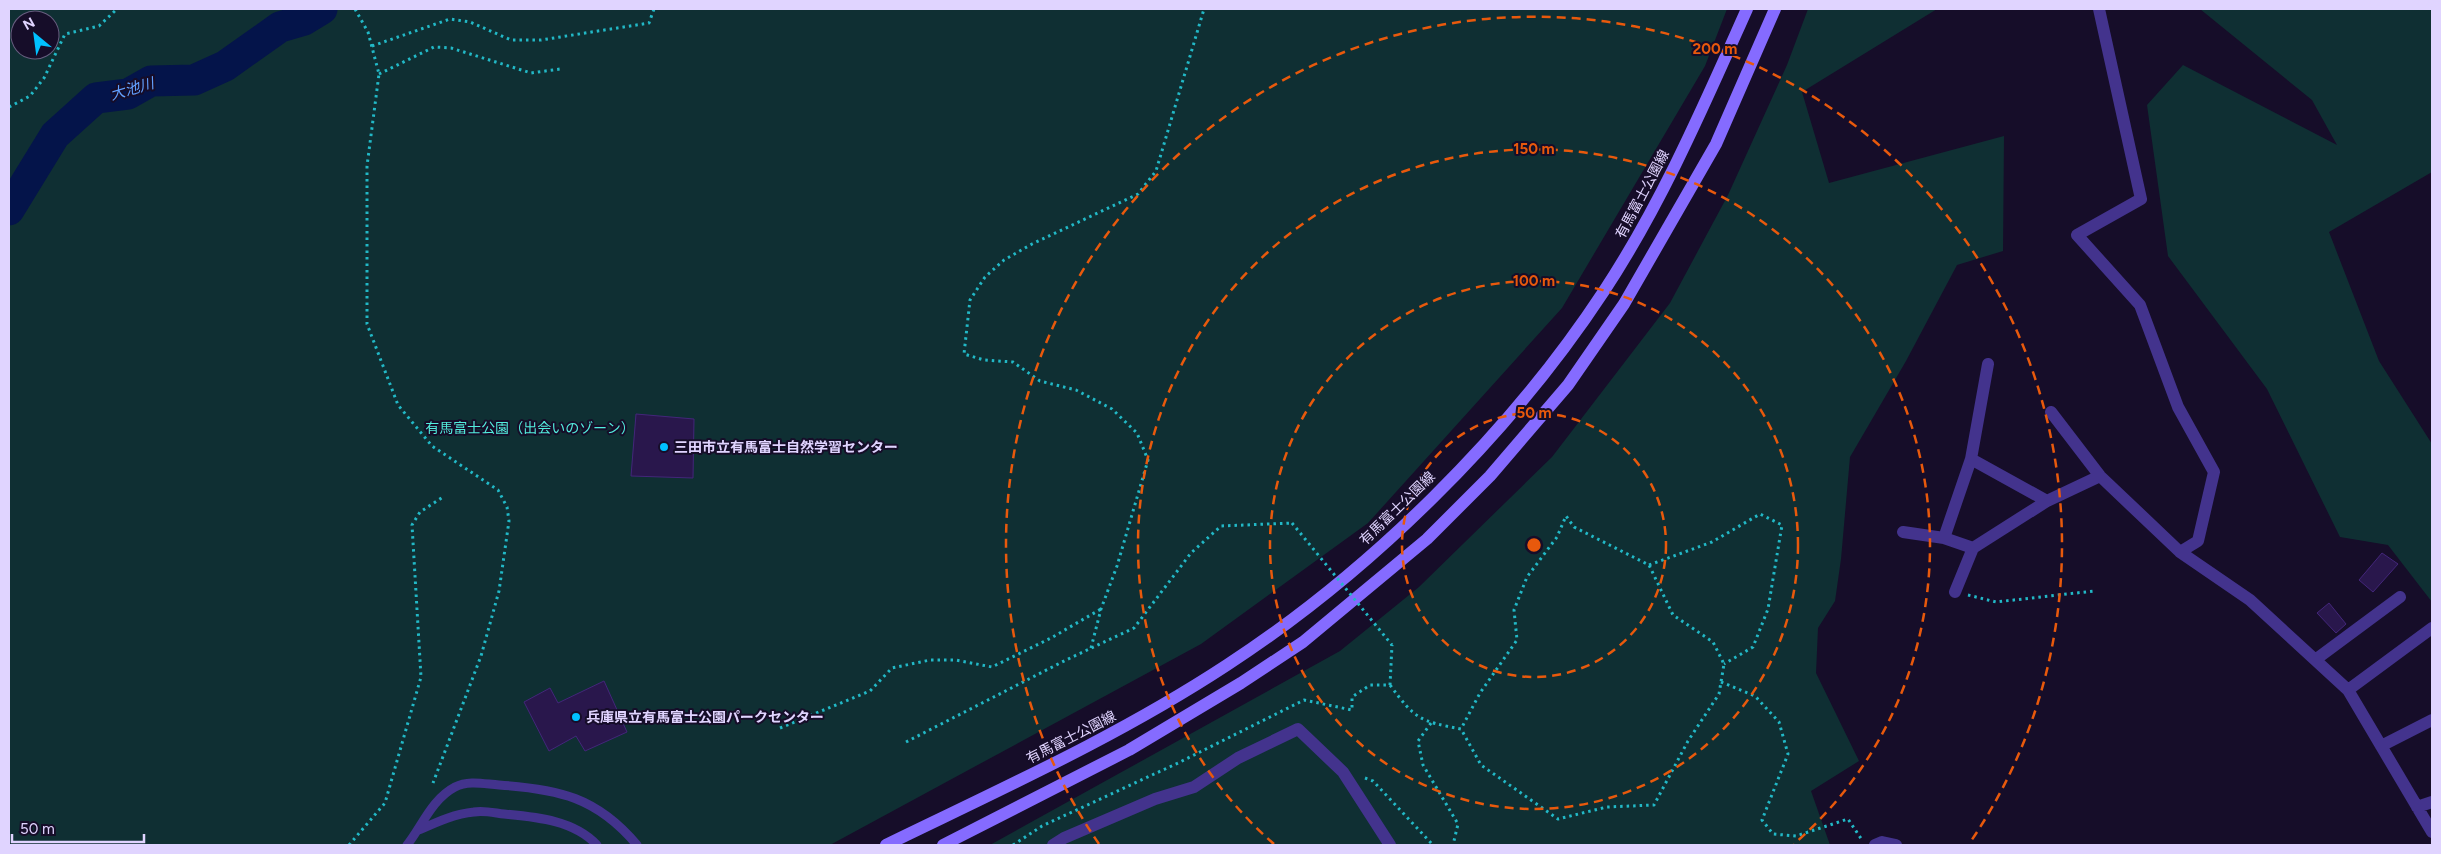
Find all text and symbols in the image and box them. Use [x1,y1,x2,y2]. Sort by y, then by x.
north arrow [10,10,60,60]
text: N [20,14,38,34]
text: 200 m [1693,40,1737,58]
water label: 大池川 [108,74,158,104]
text: 150 m [1513,140,1555,158]
street label: 有馬富士公園線 [1612,147,1673,241]
text: 100 m [1513,272,1555,290]
text: 50 m [1516,404,1552,422]
park label: 有馬富士公園（出会いのゾーン） [425,420,635,437]
place label: 三田市立有馬富士自然学習センター [674,439,898,456]
marker: 三田市立有馬富士自然学習センター [658,441,670,453]
street label: 有馬富士公園線 [1356,468,1438,549]
centre of rings [1525,536,1543,554]
street label: 有馬富士公園線 [1024,708,1119,767]
place label: 兵庫県立有馬富士公園パークセンター [586,709,824,726]
marker: 兵庫県立有馬富士公園パークセンター [570,711,582,723]
scale bar [12,812,145,844]
text: 50 m [20,820,55,838]

